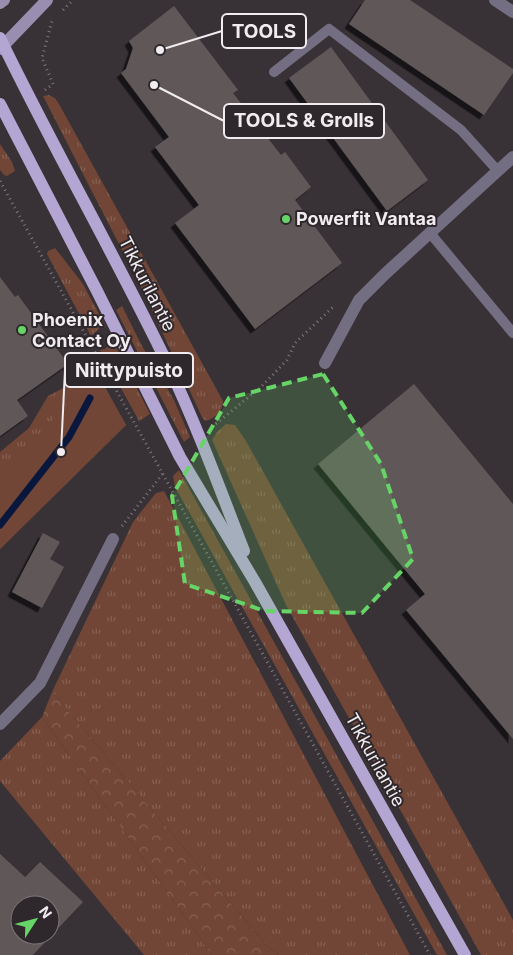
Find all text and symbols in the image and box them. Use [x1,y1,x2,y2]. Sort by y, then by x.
callout: TOOLS [222,14,306,48]
text: TOOLS [232,20,296,43]
callout: TOOLS & Grolls [224,104,384,138]
text: TOOLS & Grolls [234,109,374,132]
place label: Powerfit Vantaa [296,208,436,229]
marker: Powerfit Vantaa [280,213,292,225]
street label: Tikkurilantie [115,233,180,335]
place label: Phoenix Contact Oy [32,309,131,351]
marker: Phoenix Contact Oy [16,324,28,336]
callout: Niittypuisto [65,353,193,387]
text: Niittypuisto [75,359,183,382]
street label: Tikkurilantie [341,709,410,810]
north arrow [10,895,60,945]
text: N [36,903,56,921]

